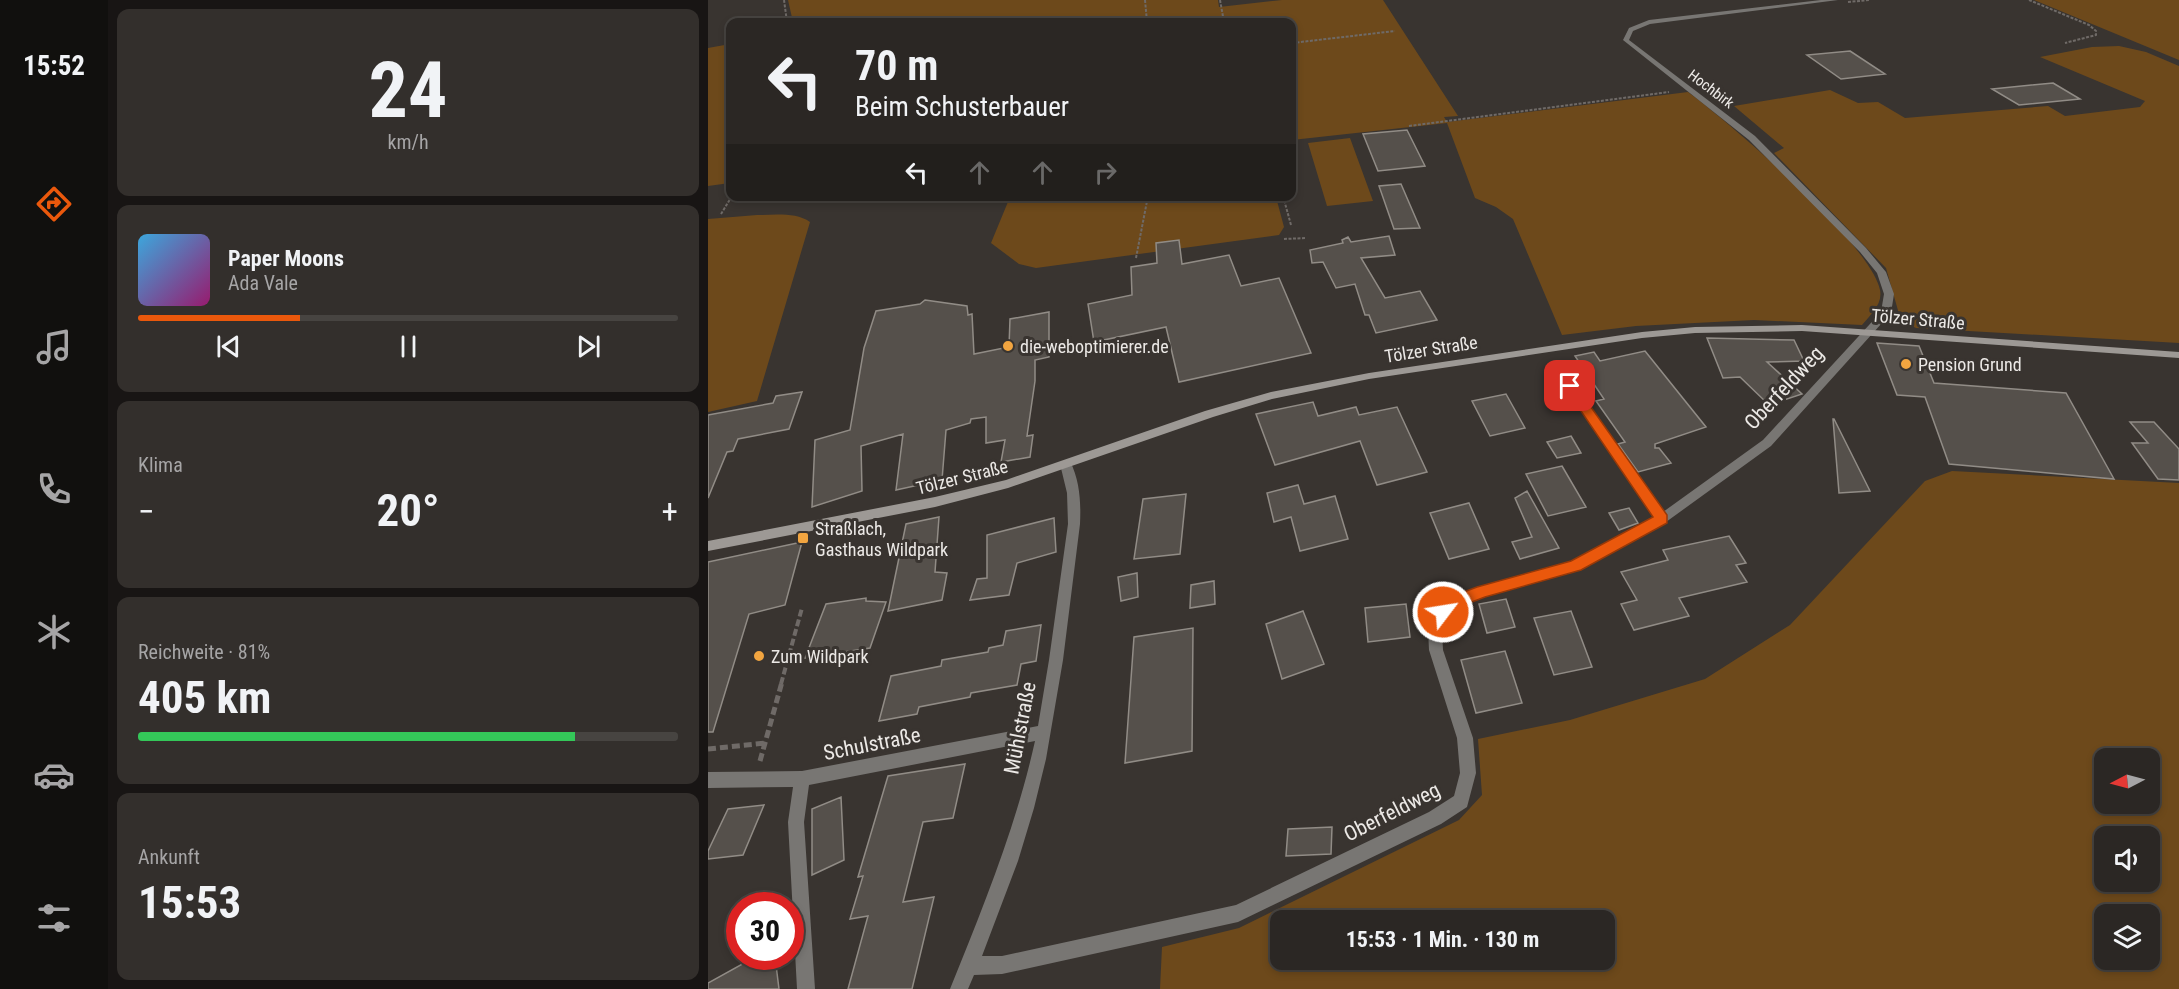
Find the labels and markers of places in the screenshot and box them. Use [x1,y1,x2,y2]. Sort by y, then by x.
place label: die-weboptimierer.de [1020,336,1169,357]
marker: die-weboptimierer.de [1001,339,1015,353]
place label: Pension Grund [1918,354,2022,375]
marker: Pension Grund [1899,357,1913,371]
pin [1544,360,1595,411]
place label: Straßlach, Gasthaus Wildpark [815,518,948,560]
marker: Straßlach, Gasthaus Wildpark [796,531,810,545]
place label: Zum Wildpark [771,646,869,667]
marker: Zum Wildpark [752,649,766,663]

